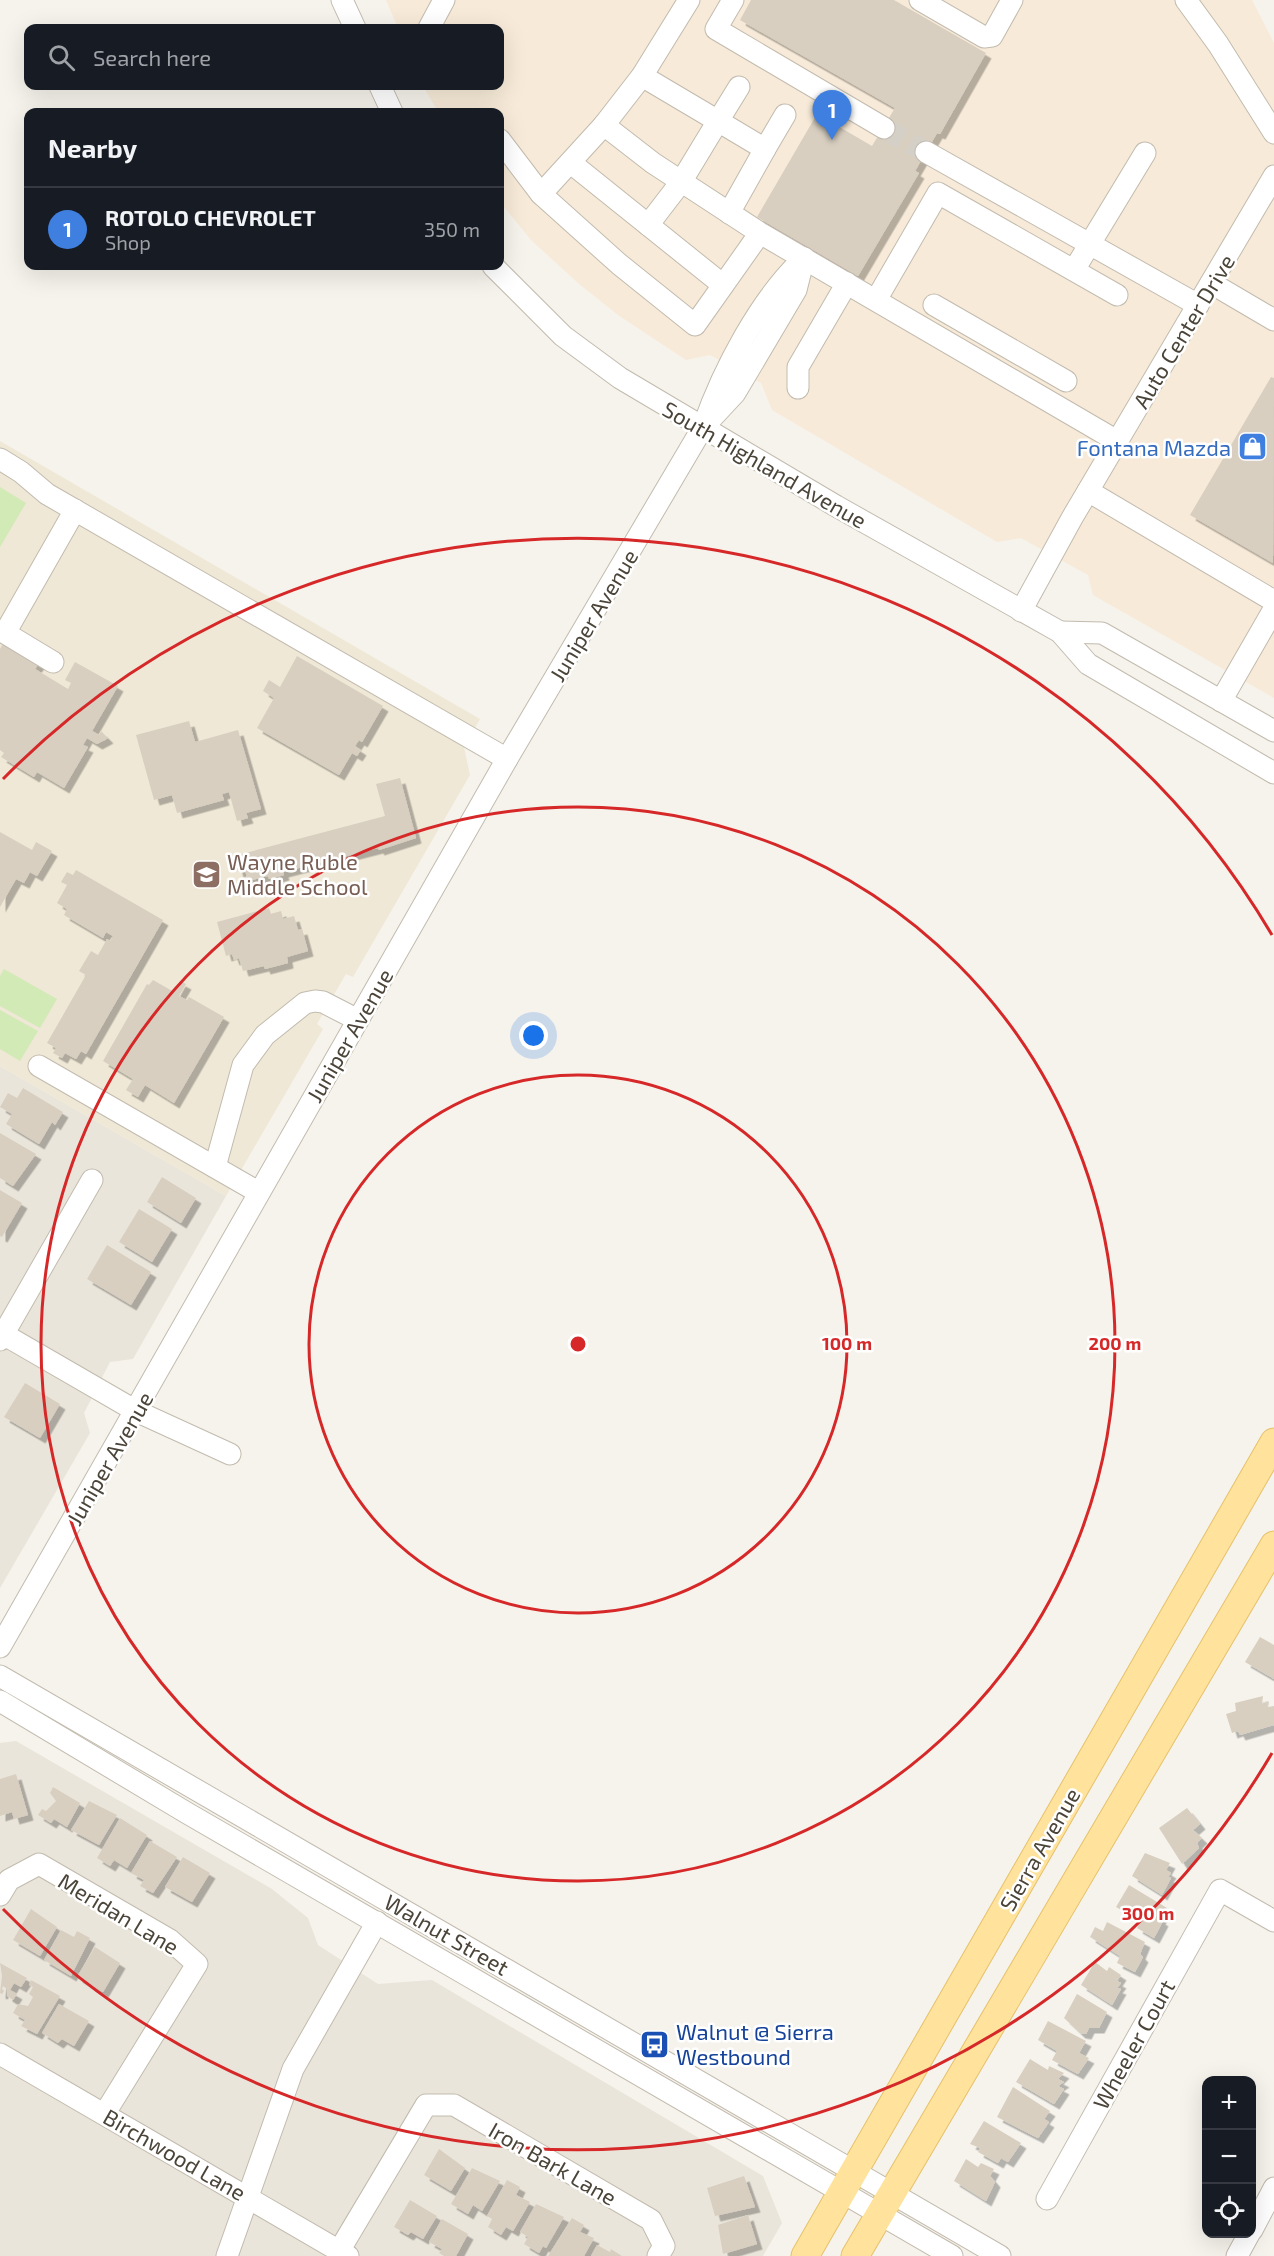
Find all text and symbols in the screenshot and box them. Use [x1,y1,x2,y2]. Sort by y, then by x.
search box [24,24,504,90]
icon: search [45,41,78,74]
text: Search here [93,44,211,70]
pin: 1 [812,90,852,140]
text: Nearby [48,132,137,163]
text: ROTOLO CHEVROLET [105,204,316,230]
text: 1 [63,217,72,241]
text: 350 m [424,217,480,241]
text: Shop [105,230,151,254]
street label: Auto Center Drive [1127,249,1239,413]
street label: South Highland Avenue [659,395,871,533]
shop icon: Fontana Mazda [1236,431,1268,463]
place label: Fontana Mazda [1077,434,1231,460]
street label: Juniper Avenue [543,544,643,686]
place label: Wayne Ruble Middle School [227,848,368,899]
school or university icon: Wayne Ruble Middle School [190,858,222,890]
street label: Juniper Avenue [300,964,398,1106]
your location [519,1021,548,1050]
text: 100 m [822,1332,872,1354]
text: 200 m [1089,1332,1141,1354]
centre of rings [568,1334,588,1354]
street label: Juniper Avenue [60,1387,158,1529]
street label: Sierra Avenue [993,1783,1085,1915]
street label: Meridan Lane [54,1867,184,1959]
street label: Walnut Street [380,1888,514,1980]
text: 300 m [1122,1902,1174,1924]
street label: Wheeler Court [1087,1975,1179,2113]
place label: Walnut @ Sierra Westbound [676,2018,834,2069]
bus stop icon: Walnut @ Sierra Westbound [639,2028,671,2060]
map controls [1202,2076,1256,2238]
button: + [1202,2076,1256,2130]
street label: Birchwood Lane [99,2103,251,2205]
street label: Iron Bark Lane [485,2116,621,2210]
button: − [1202,2130,1256,2184]
button: locate [1202,2184,1256,2238]

